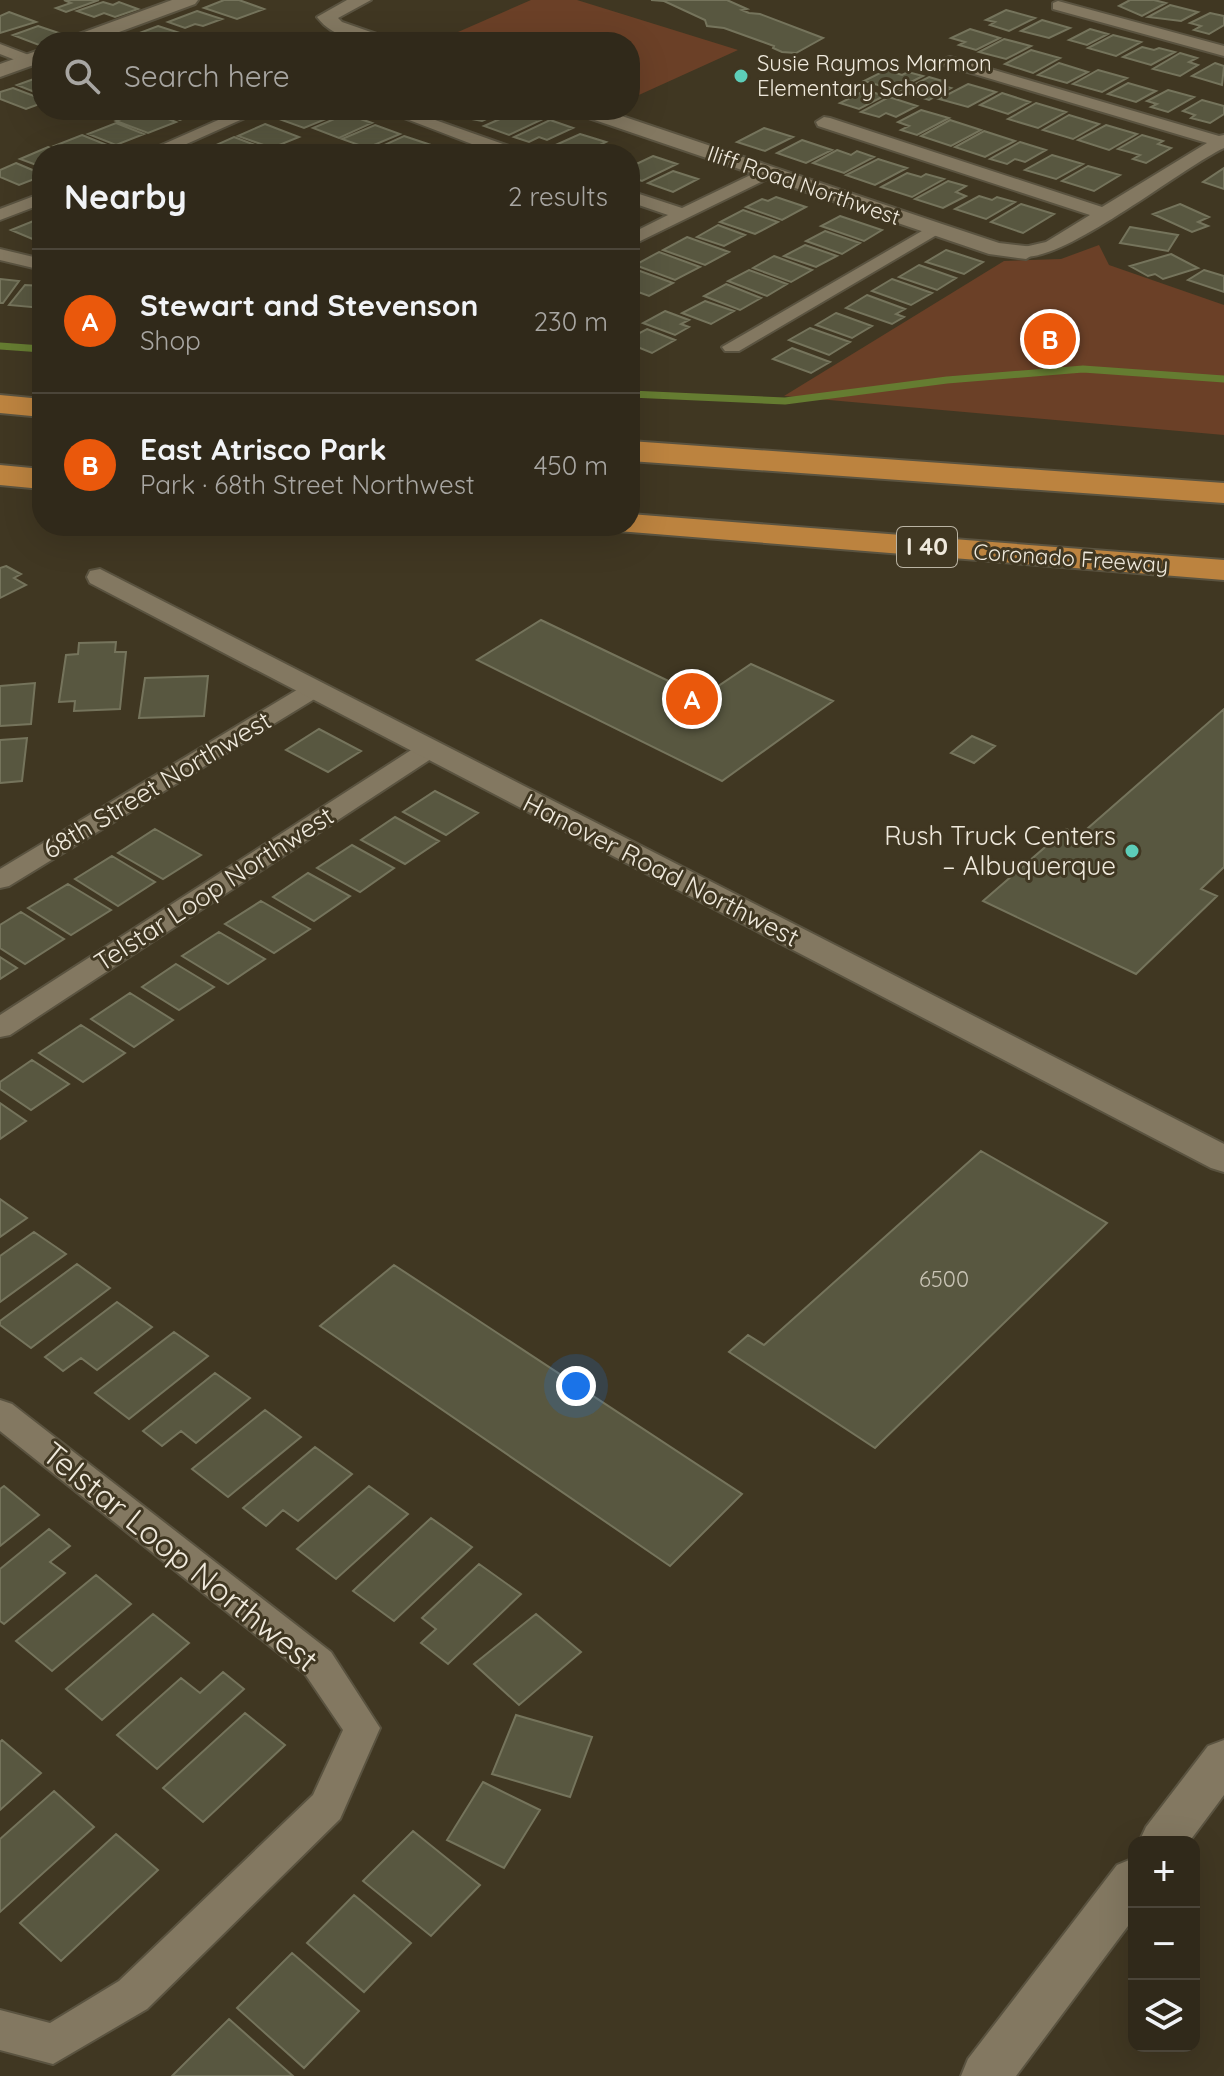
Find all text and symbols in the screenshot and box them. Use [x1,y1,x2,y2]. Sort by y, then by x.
search box [32,32,640,120]
place label: Susie Raymos Marmon Elementary School [757,49,992,102]
icon: search [60,54,104,98]
text: Search here [124,57,290,95]
marker: Susie Raymos Marmon Elementary School [732,67,750,85]
street label: Iliff Road Northwest [704,139,904,231]
text: Nearby [64,175,187,218]
text: 2 results [508,180,608,213]
text: Stewart and Stevenson [140,286,478,324]
text: A [82,305,98,338]
text: 230 m [534,305,608,338]
pin: B [1024,309,1076,369]
text: Shop [140,324,201,357]
text: East Atrisco Park [140,430,387,468]
text: B [81,449,99,482]
text: 450 m [534,449,608,482]
text: Park · 68th Street Northwest [140,468,475,501]
road number: I 40 [897,527,957,567]
street label: Coronado Freeway [973,537,1169,579]
pin: A [666,669,718,729]
street label: 68th Street Northwest [37,703,277,866]
street label: Hanover Road Northwest [518,785,805,954]
street label: Telstar Loop Northwest [88,799,340,978]
place label: Rush Truck Centers – Albuquerque [884,819,1116,882]
marker: Rush Truck Centers – Albuquerque [1123,842,1141,860]
house number: 6500 [919,1265,969,1293]
your location [556,1366,596,1406]
street label: Telstar Loop Northwest [35,1433,327,1680]
map controls [1128,1836,1200,2052]
button: + [1128,1836,1200,1908]
button: − [1128,1908,1200,1980]
button: layers [1128,1980,1200,2052]

